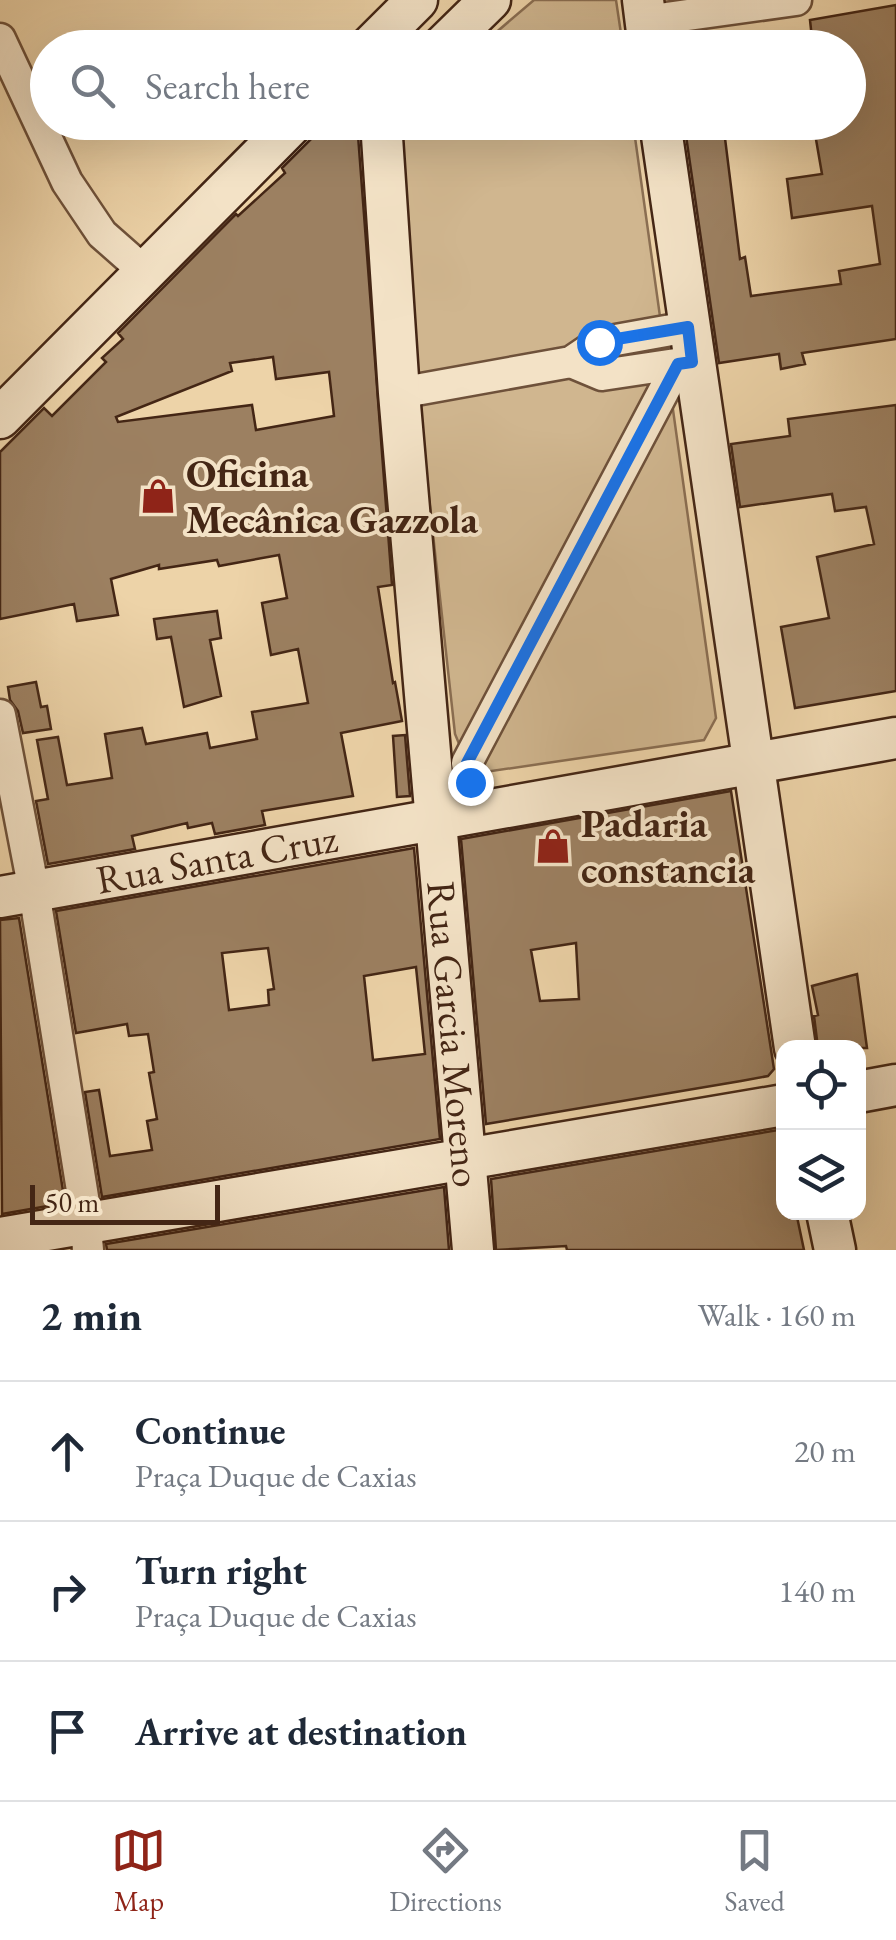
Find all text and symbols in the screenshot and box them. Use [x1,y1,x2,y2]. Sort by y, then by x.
search box [30,30,866,140]
icon: search [65,58,120,113]
text: Search here [145,61,310,110]
route start [577,320,623,366]
place label: Oficina Mecânica Gazzola [186,447,478,545]
shop icon: Oficina Mecânica Gazzola [139,477,177,515]
route end [448,760,494,806]
place label: Padaria constancia [581,797,756,895]
street label: Rua Santa Cruz [92,812,341,905]
shop icon: Padaria constancia [534,827,572,865]
street label: Rua Garcia Moreno [415,879,493,1189]
map controls [776,1040,866,1220]
button: locate [776,1040,866,1130]
button: layers [776,1130,866,1220]
scale bar [30,1180,220,1224]
text: 50 m [45,1184,99,1220]
text: 2 min [40,1288,142,1343]
text: Walk · 160 m [698,1294,856,1336]
text: Continue [135,1406,286,1455]
icon: ahead [40,1424,95,1479]
text: 20 m [794,1430,856,1472]
text: Praça Duque de Caxias [135,1455,417,1497]
text: Turn right [135,1546,307,1595]
icon: right [40,1564,95,1619]
text: 140 m [779,1570,856,1612]
text: Praça Duque de Caxias [135,1595,417,1637]
icon: arrive [40,1704,95,1759]
text: Arrive at destination [135,1707,467,1756]
tab: Map [111,1823,166,1919]
tab: Directions [389,1823,502,1919]
tab: Saved [725,1823,785,1919]

